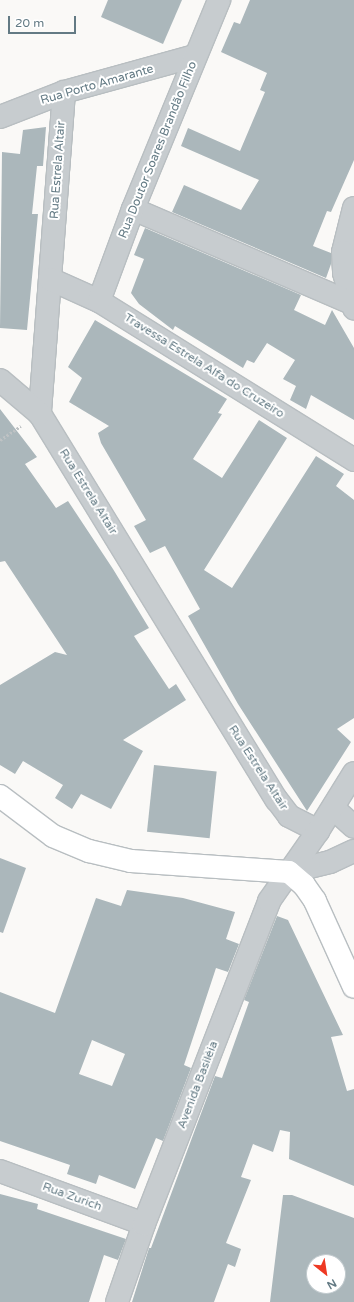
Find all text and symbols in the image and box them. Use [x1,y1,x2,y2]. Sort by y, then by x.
scale bar [10,8,78,34]
text: 20 m [15,16,44,30]
street label: Rua Doutor Soares Brandão Filho [116,59,200,241]
street label: Rua Porto Amarante [39,62,155,108]
street label: Rua Estrela Altair [47,120,69,220]
street label: Travessa Estrela Alfa do Cruzeiro [121,311,287,421]
street label: Rua Estrela Altair [56,446,120,538]
street label: Rua Estrela Altair [225,723,291,813]
street label: Avenida Basiléia [175,1039,221,1131]
street label: Rua Zurich [40,1180,104,1214]
north arrow [306,1254,346,1294]
text: N [325,1276,339,1292]

